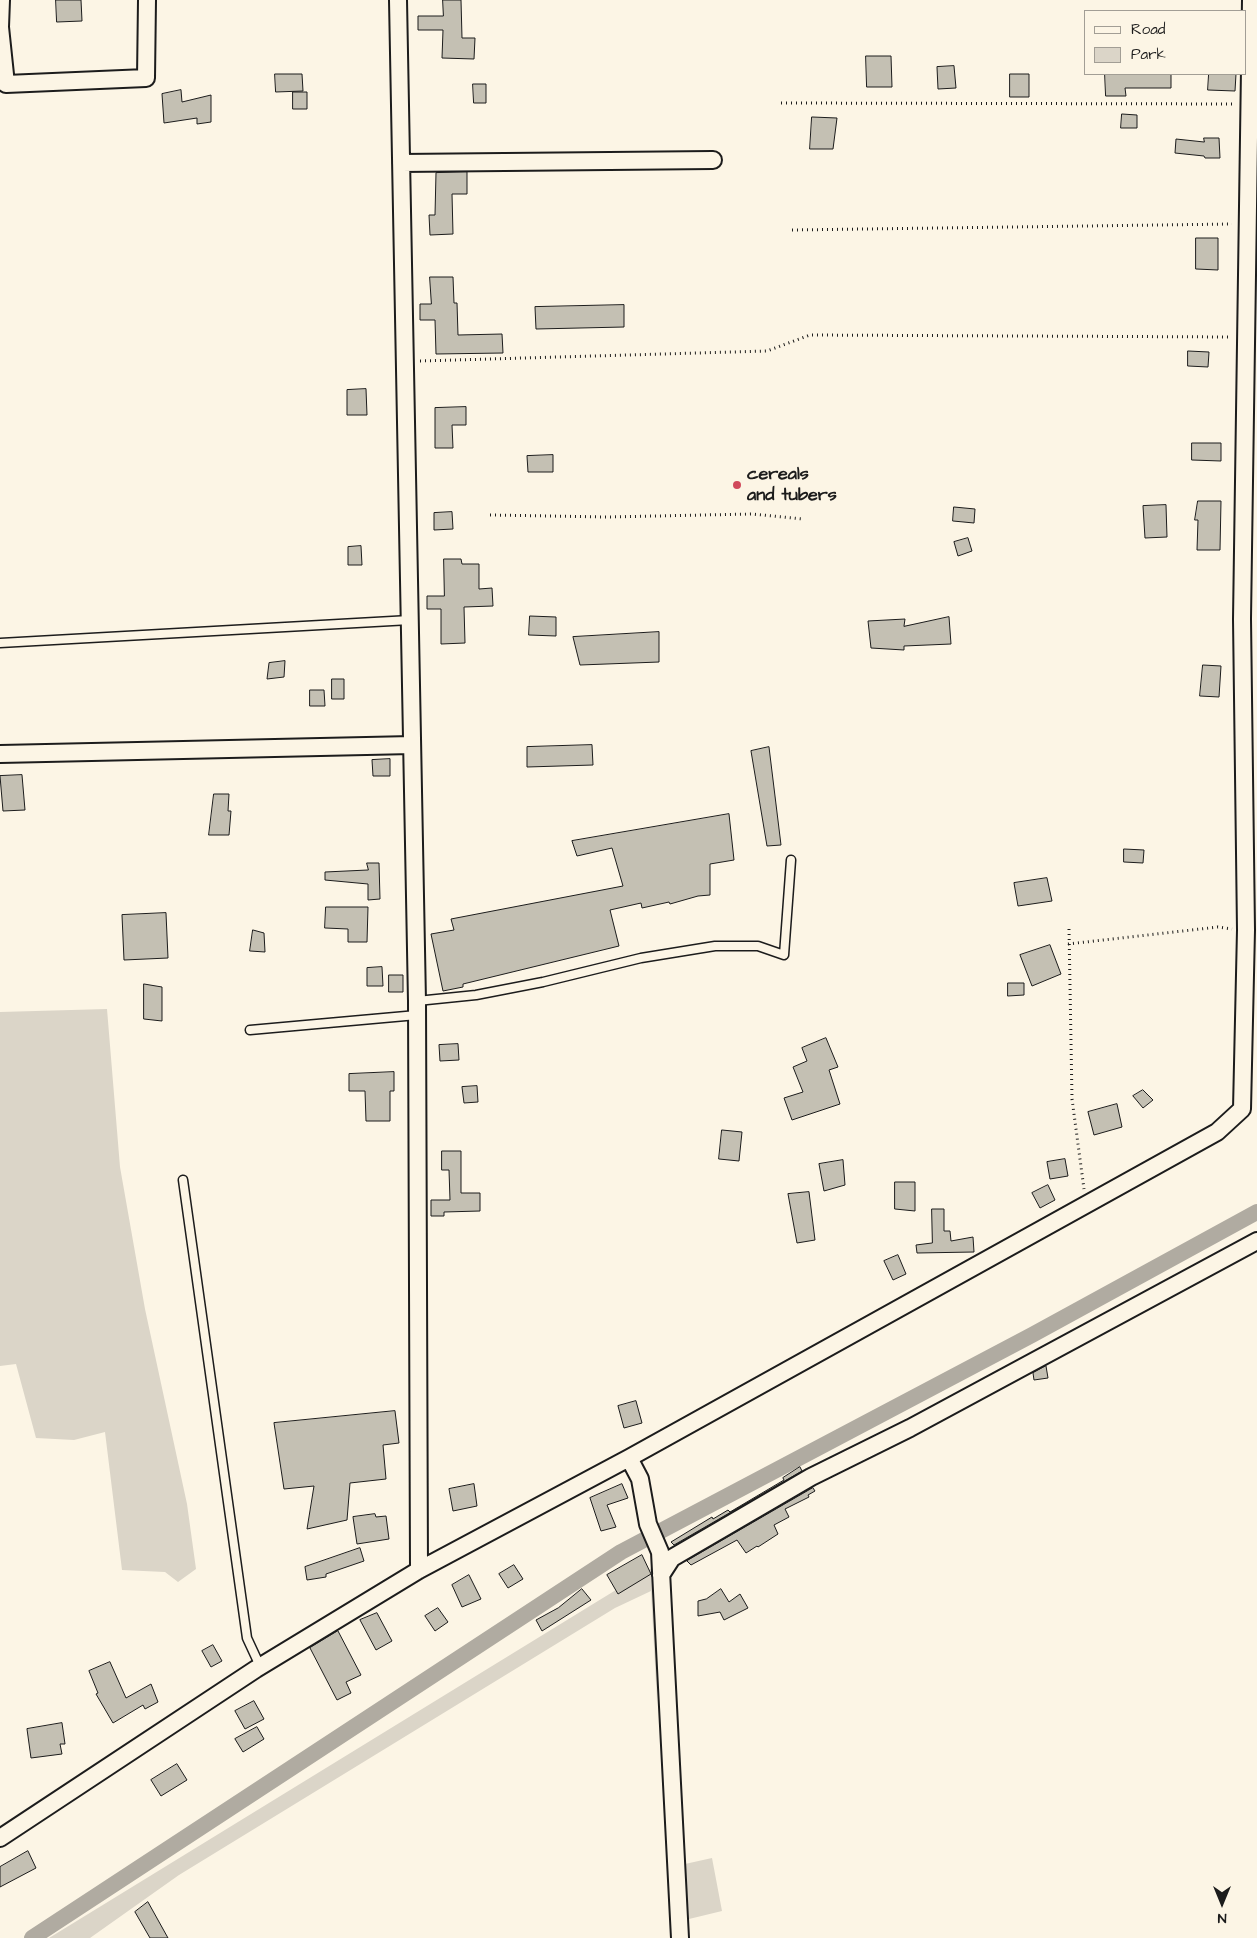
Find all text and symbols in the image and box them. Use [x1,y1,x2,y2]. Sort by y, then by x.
legend [1084,10,1247,75]
text: Road [1131,19,1165,40]
text: Park [1131,44,1166,65]
place label: cereals and tubers [747,464,837,506]
marker: cereals and tubers [731,479,743,491]
north arrow [1197,1878,1247,1928]
text: N [1218,1908,1226,1928]

